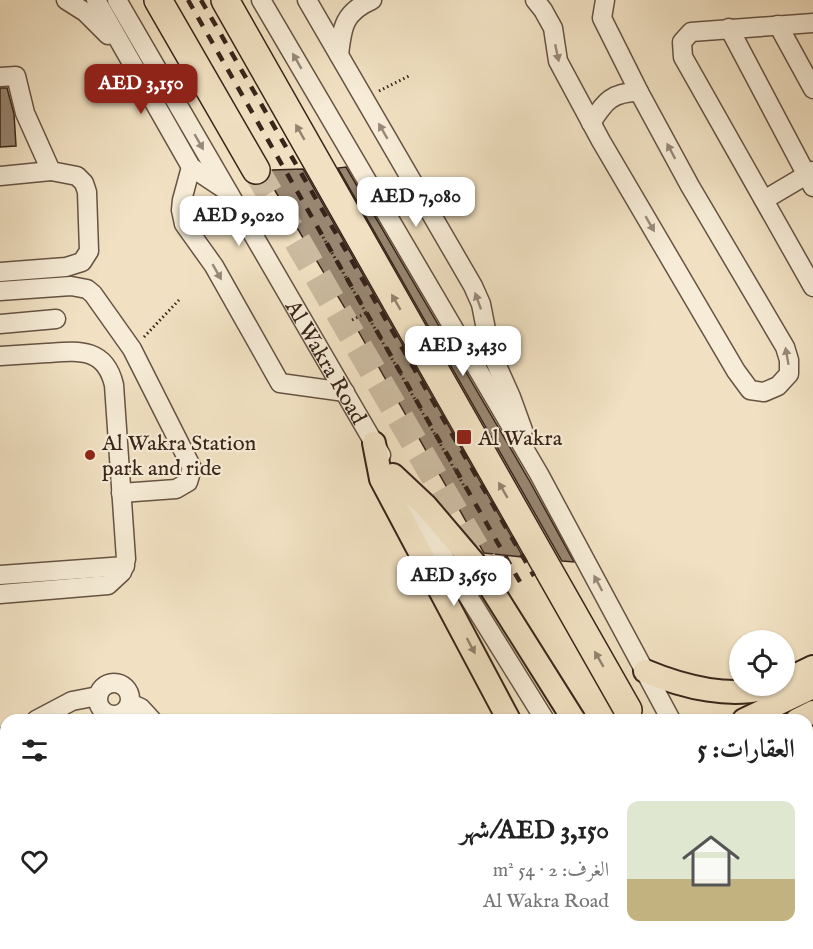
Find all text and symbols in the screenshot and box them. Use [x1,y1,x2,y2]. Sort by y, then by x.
one-way arrow [553,43,562,62]
one-way arrow [292,53,303,69]
pin: AED 3,150 [72,64,210,115]
text: AED 3,150 [98,71,184,96]
one-way arrow [378,122,388,139]
one-way arrow [295,123,305,140]
one-way arrow [193,133,203,150]
one-way arrow [666,142,676,159]
pin: AED 7,080 [347,177,485,228]
text: AED 7,080 [371,184,461,209]
pin: AED 9,020 [170,196,308,247]
text: AED 9,020 [194,203,284,228]
one-way arrow [644,216,655,232]
one-way arrow [212,264,223,280]
one-way arrow [473,291,483,309]
one-way arrow [391,294,402,310]
street label: Al Wakra Road [278,295,372,430]
pin: AED 3,430 [394,326,532,377]
text: AED 3,430 [419,333,507,358]
one-way arrow [782,347,791,366]
place label: Al Wakra [477,425,563,453]
marker: Al Wakra [455,428,473,446]
place label: Al Wakra Station park and ride [101,430,256,483]
marker: Al Wakra Station park and ride [83,448,97,462]
one-way arrow [498,481,508,498]
pin: AED 3,650 [385,556,523,607]
text: AED 3,650 [411,563,497,588]
one-way arrow [593,574,603,591]
map controls [729,630,795,696]
button: locate [729,630,795,696]
one-way arrow [466,638,476,655]
one-way arrow [594,651,605,667]
text: العقارات: 5 [697,733,795,766]
icon: filters [18,734,51,767]
text: AED 3,150/شهر [460,814,609,847]
icon: home [675,825,747,897]
icon: heart [18,845,51,878]
text: الغرف: 2 · 54 m² [493,858,609,883]
text: Al Wakra Road [483,889,609,914]

